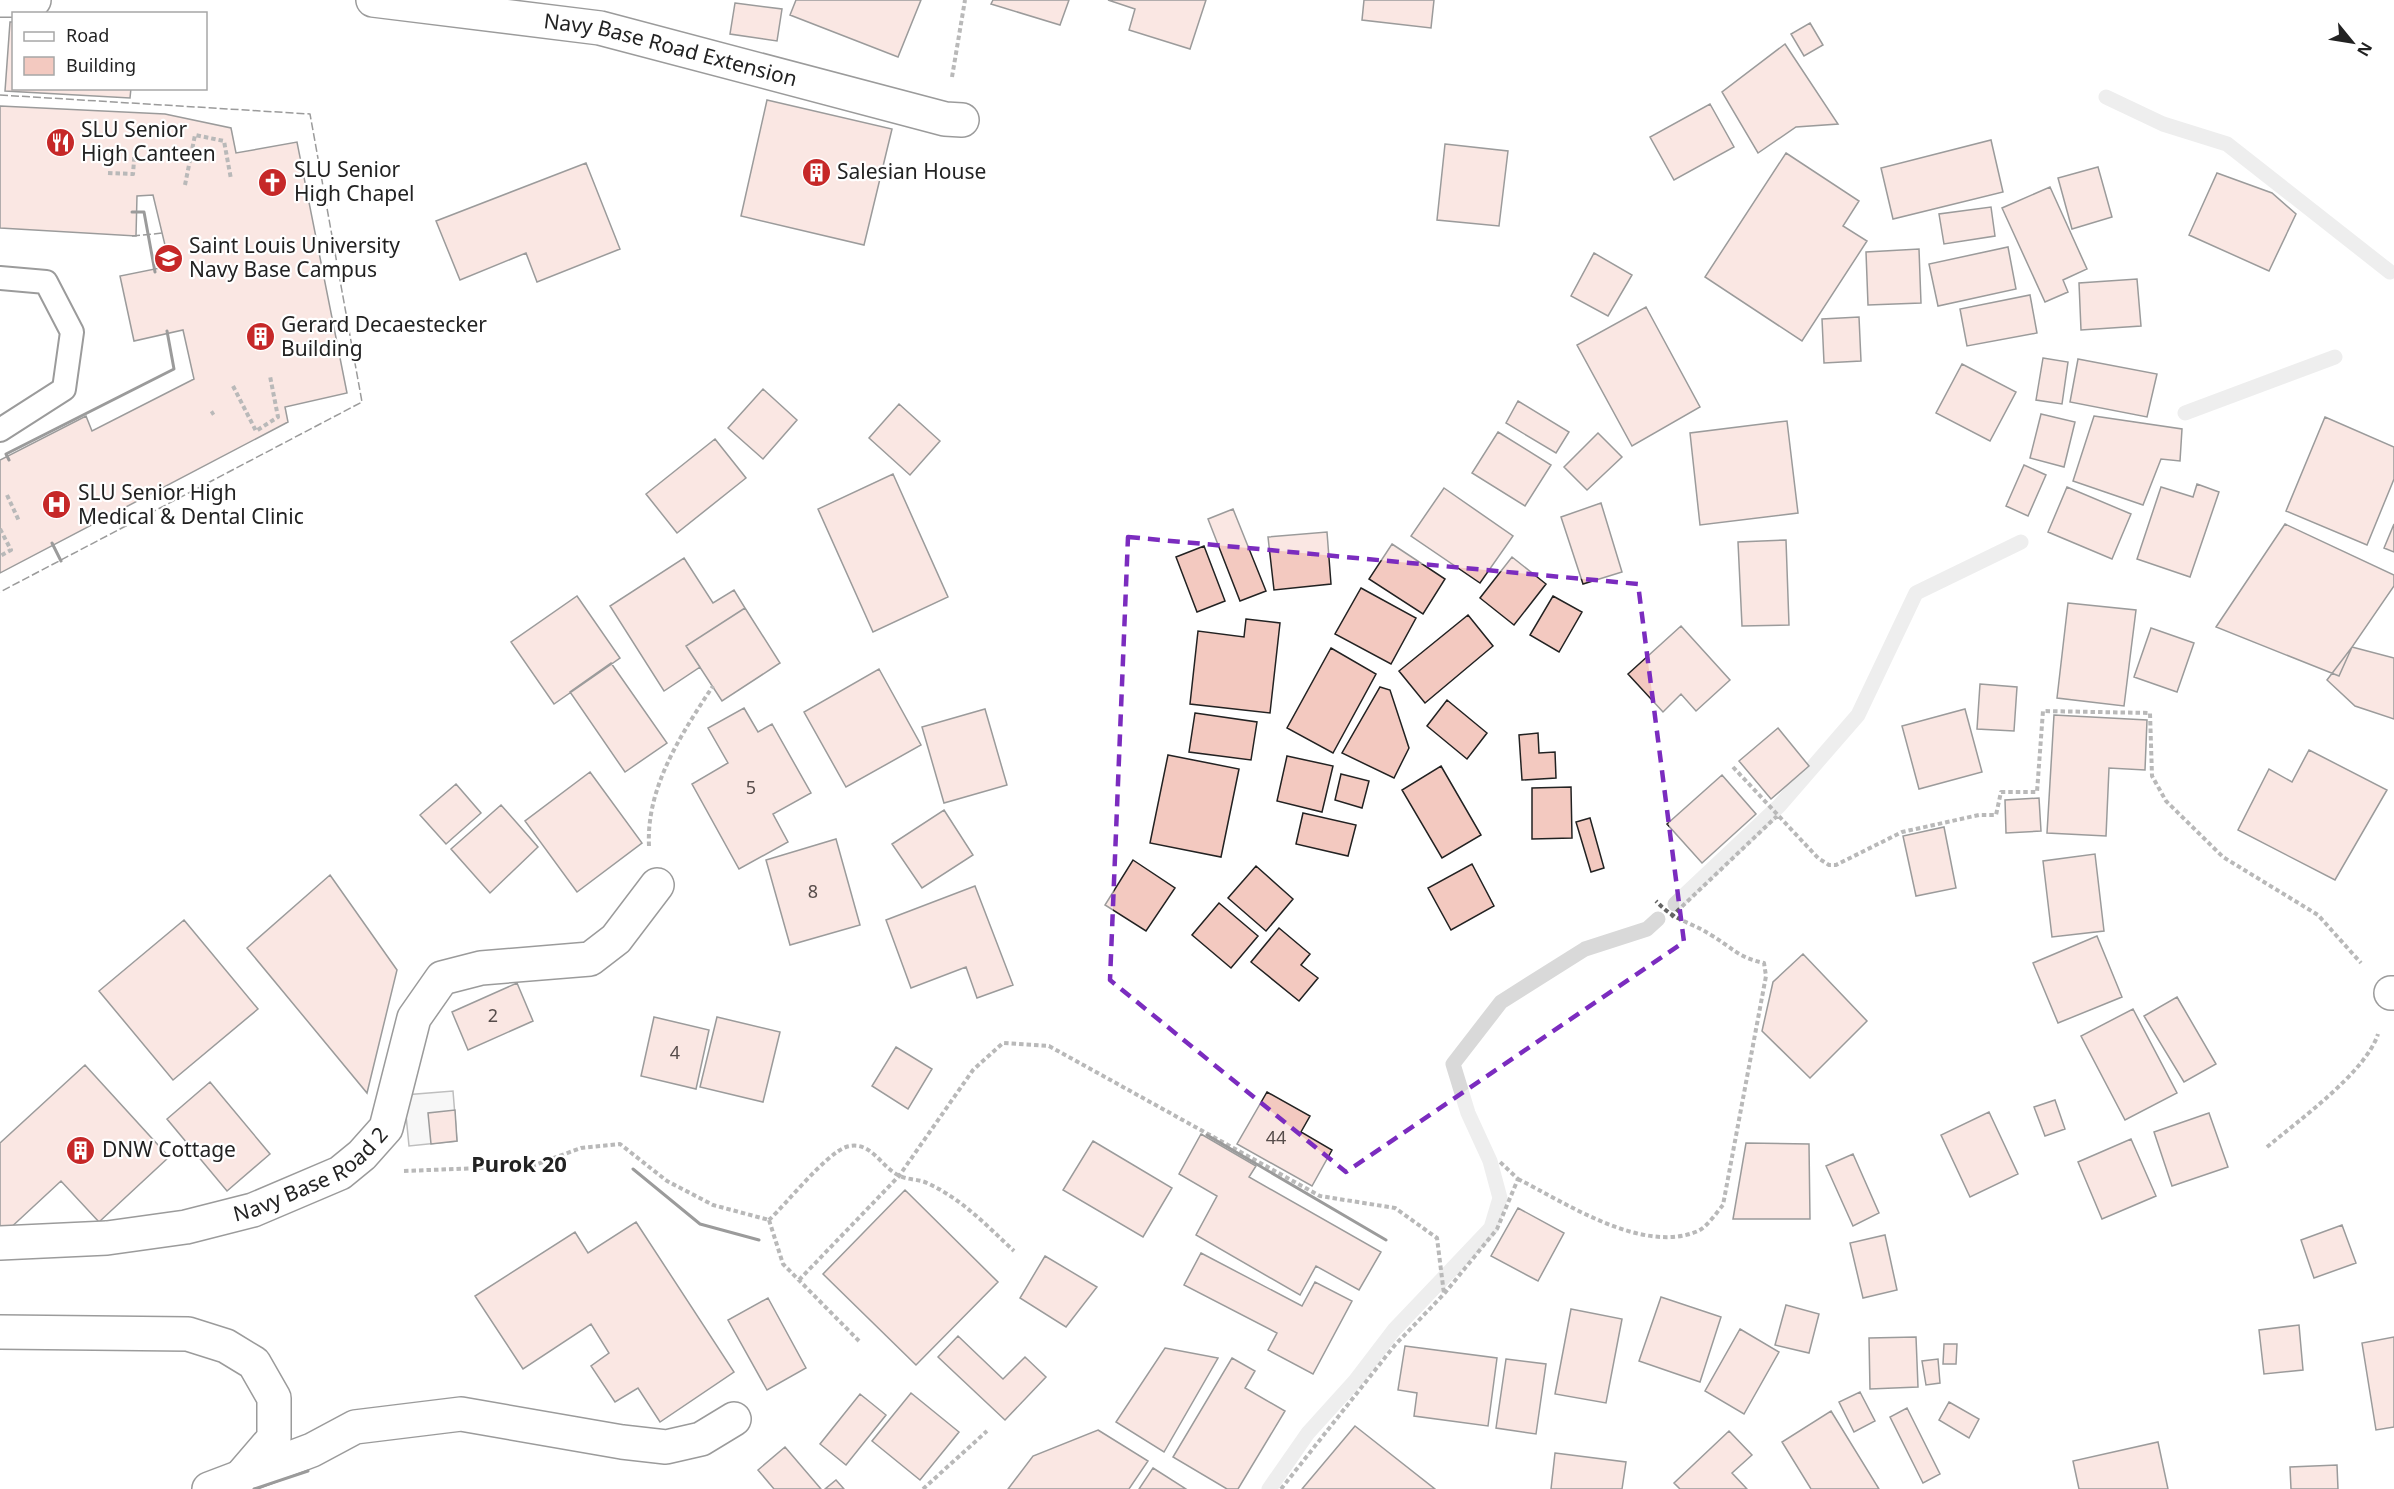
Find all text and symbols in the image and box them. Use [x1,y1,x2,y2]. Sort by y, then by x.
street label: Navy Base Road Extension [542,6,800,92]
legend [12,12,207,90]
north arrow [2322,12,2382,72]
text: Road [66,23,109,47]
text: N [2352,38,2378,61]
text: Building [66,53,136,77]
place label: SLU Senior High Canteen [81,115,216,167]
restaurant icon: SLU Senior High Canteen [44,126,76,158]
place label: SLU Senior High Chapel [294,155,415,207]
building icon: Salesian House [800,156,832,188]
place label: Salesian House [837,157,986,185]
church icon: SLU Senior High Chapel [257,166,289,198]
place label: Saint Louis University Navy Base Campus [189,231,400,283]
school or university icon: Saint Louis University Navy Base Campus [152,242,184,274]
place label: Gerard Decaestecker Building [281,310,487,362]
building icon: Gerard Decaestecker Building [244,321,276,353]
place label: SLU Senior High Medical & Dental Clinic [78,478,304,530]
hospital icon: SLU Senior High Medical & Dental Clinic [41,489,73,521]
house number: 5 [746,775,756,799]
house number: 8 [808,879,818,903]
house number: 2 [488,1003,498,1027]
house number: 4 [670,1040,680,1064]
street label: Navy Base Road 2 [230,1121,393,1227]
house number: 44 [1266,1125,1286,1149]
building icon: DNW Cottage [65,1134,97,1166]
place label: DNW Cottage [102,1135,236,1163]
district label: Purok 20 [471,1148,567,1178]

